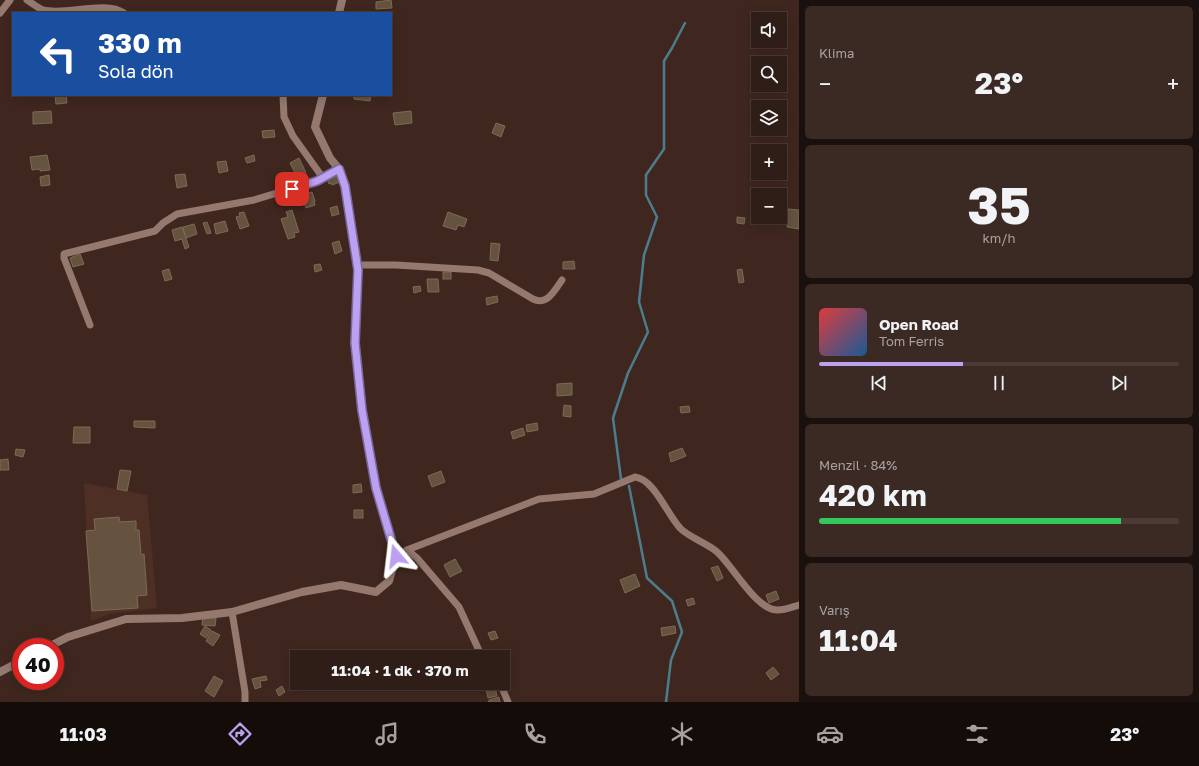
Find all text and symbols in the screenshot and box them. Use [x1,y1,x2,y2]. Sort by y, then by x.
map controls [751,12,787,224]
button: sound [751,12,787,48]
text: 330 m [98,26,182,59]
icon: left [32,28,84,80]
text: Klima [819,45,854,61]
button: search [751,56,787,92]
text: Sola dön [98,60,174,82]
text: 23° [975,65,1023,101]
text: − [819,70,831,97]
text: + [1167,70,1179,97]
button: layers [751,100,787,136]
button: + [751,144,787,180]
pin [275,172,309,206]
text: 35 [967,173,1031,235]
icon: arrive [281,178,303,200]
button: − [751,188,787,224]
text: km/h [982,230,1016,246]
text: Open Road [879,315,959,333]
text: Tom Ferris [879,333,944,349]
icon: previous [868,372,890,394]
icon: pause [988,372,1010,394]
icon: next [1108,372,1130,394]
text: Menzil · 84% [819,457,897,473]
text: 420 km [819,477,927,513]
position arrow [375,535,417,577]
text: Varış [819,602,850,618]
text: 11:04 [819,622,898,658]
speed limit sign: 40 [12,638,64,690]
text: 11:04 · 1 dk · 370 m [331,661,469,679]
icon: directions [226,720,254,748]
icon: music [373,720,401,748]
icon: phone [521,720,549,748]
icon: climate [668,720,696,748]
icon: car [816,720,844,748]
icon: filters [963,720,991,748]
text: 11:03 [60,723,107,745]
text: 23° [1110,723,1139,745]

